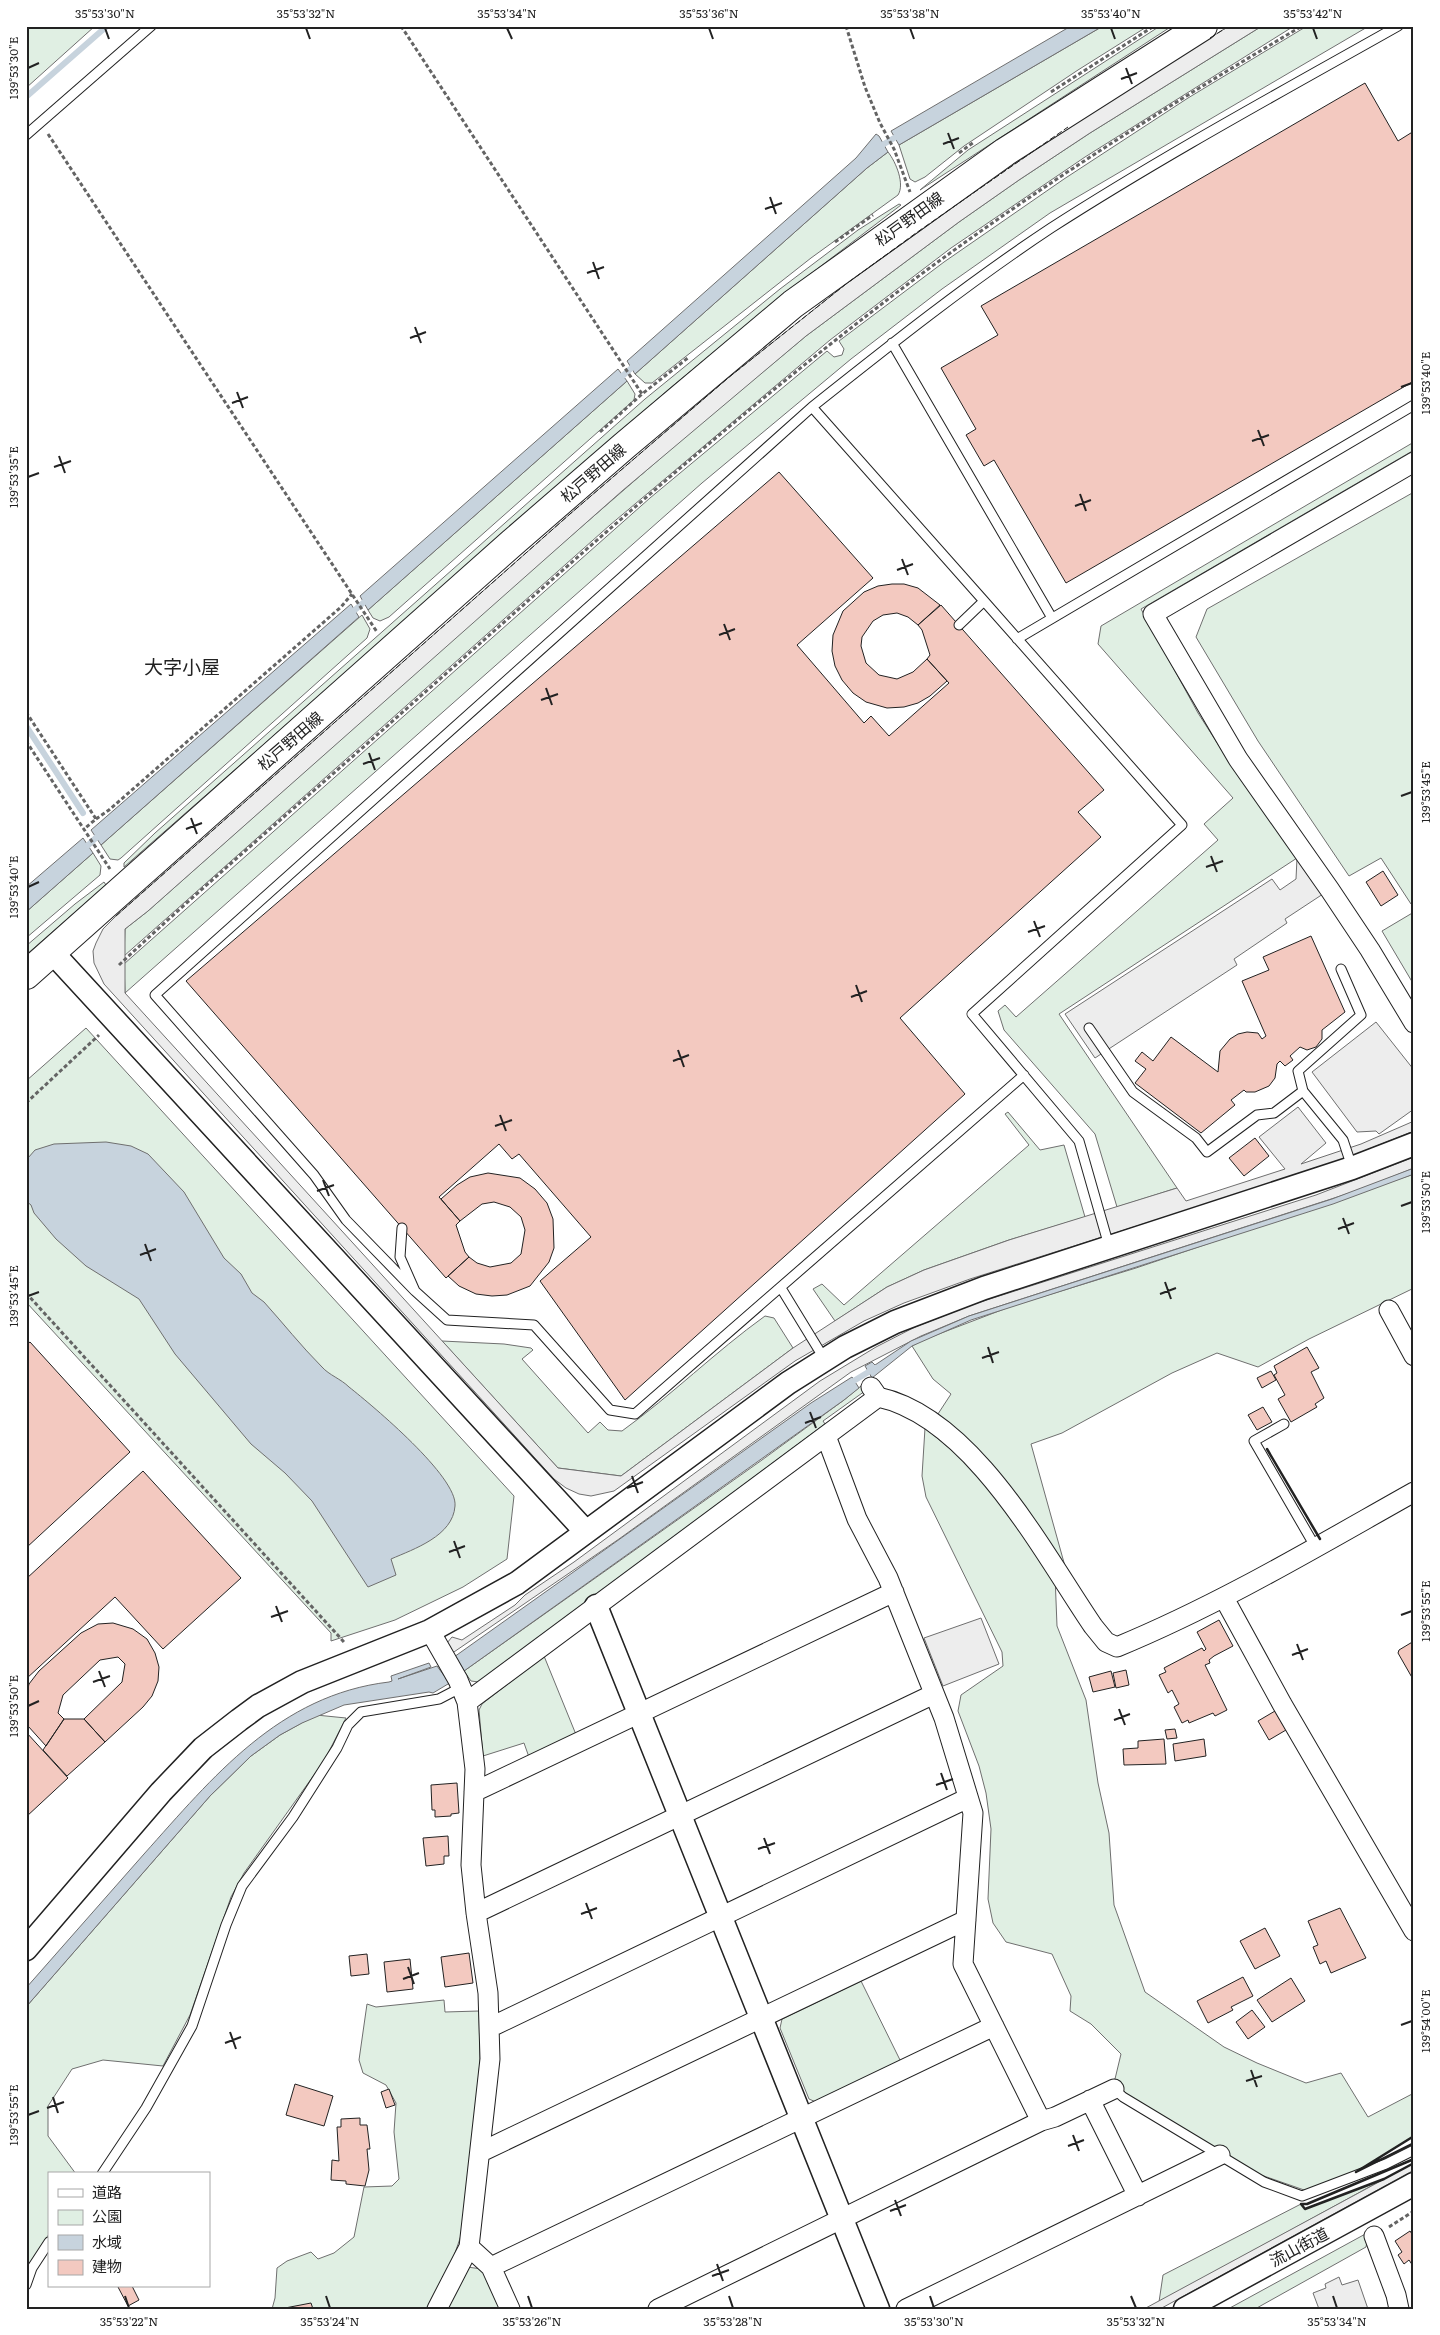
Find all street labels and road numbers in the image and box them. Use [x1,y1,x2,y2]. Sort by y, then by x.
street label: 松戸野田線 [869,185,948,251]
street label: 松戸野田線 [554,437,630,508]
street label: 松戸野田線 [251,705,327,776]
street label: 流山街道 [1265,2220,1332,2272]

